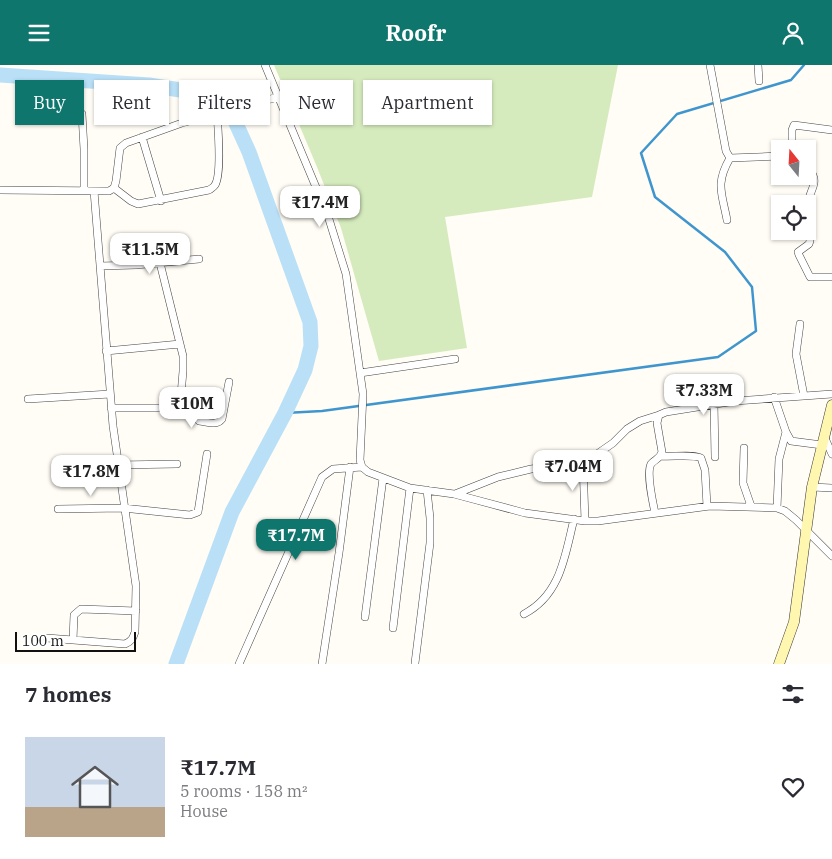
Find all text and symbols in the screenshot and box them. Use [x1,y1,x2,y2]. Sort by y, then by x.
text: Roofr [386,18,446,47]
icon: menu [25,19,53,47]
icon: person [779,19,807,47]
chip: Buy [15,80,84,125]
chip: Rent [94,80,169,125]
chip: Filters [179,80,270,125]
chip: New [280,80,353,125]
chip: Apartment [363,80,492,125]
north arrow [771,140,816,185]
map controls [771,140,816,240]
pin: ₹17.4M [279,185,361,228]
text: ₹17.4M [291,192,349,212]
button: locate [771,195,816,240]
pin: ₹11.5M [109,233,191,275]
text: ₹11.5M [121,239,179,259]
pin: ₹7.33M [663,373,745,416]
text: ₹7.33M [675,380,733,400]
pin: ₹10M [162,387,222,429]
text: ₹10M [170,393,214,413]
pin: ₹7.04M [532,449,614,492]
pin: ₹17.8M [50,455,132,497]
text: ₹7.04M [544,456,602,476]
text: ₹17.8M [62,461,120,481]
pin: ₹17.7M [255,519,337,561]
text: ₹17.7M [267,525,325,545]
scale bar [15,629,136,652]
text: 100 m [22,632,64,650]
text: 7 homes [25,680,111,708]
icon: filters [779,680,807,708]
text: ₹17.7M [180,753,256,781]
icon: home [65,757,125,817]
icon: heart [779,773,807,801]
text: 5 rooms · 158 m² [180,781,308,801]
text: House [180,801,228,821]

